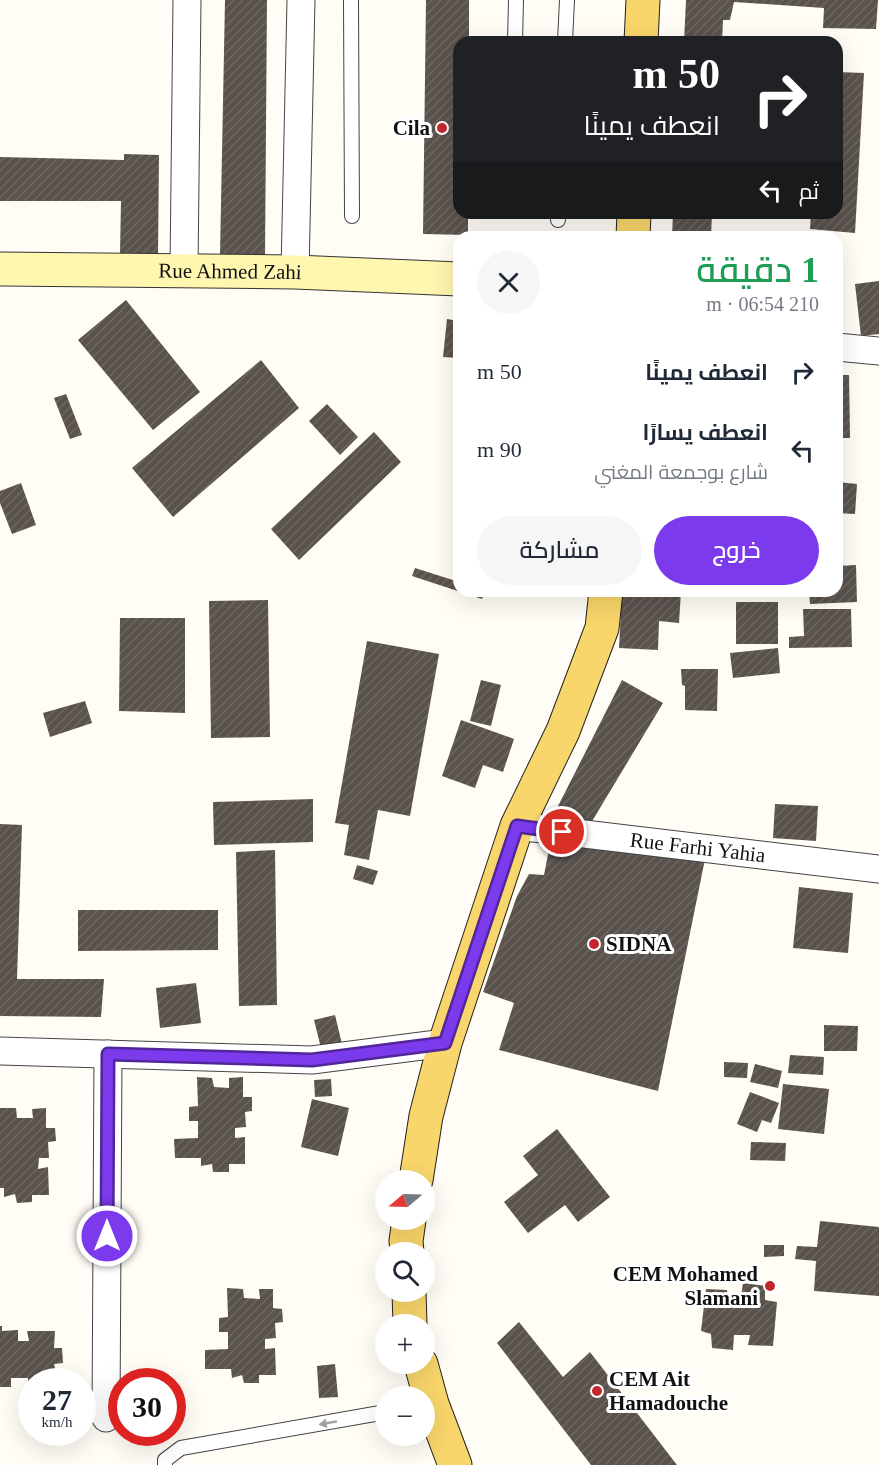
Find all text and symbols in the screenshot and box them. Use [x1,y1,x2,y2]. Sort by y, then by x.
text: 50 m [633,51,720,97]
icon: right [741,60,819,138]
text: انعطف يمينًا [584,111,720,141]
place label: Cila [393,116,430,140]
marker: Cila [435,121,449,135]
icon: left [754,174,787,207]
text: ثم [799,179,819,204]
text: 1 دقيقة [696,250,819,290]
button: close [477,251,540,314]
street label: Rue Ahmed Zahi [158,259,302,284]
text: 210 m · 06:54 [706,293,819,315]
icon: right [786,356,819,389]
text: 50 m [477,359,522,384]
text: انعطف يمينًا [645,360,768,385]
text: انعطف يسارًا [643,420,768,445]
icon: left [786,434,819,467]
text: 90 m [477,437,522,462]
text: شارع بوجمعة المغني [594,461,768,483]
button: مشاركة [477,516,642,585]
button: خروج [654,516,819,585]
pin [536,806,587,857]
icon: arrive [545,815,578,848]
street label: Rue Farhi Yahia [629,828,767,867]
place label: SIDNA [606,932,672,956]
marker: SIDNA [587,937,601,951]
north arrow [375,1170,435,1230]
map controls [375,1170,435,1446]
position arrow [75,1204,139,1268]
button: search [375,1242,435,1302]
place label: CEM Mohamed Slamani [613,1262,758,1310]
marker: CEM Mohamed Slamani [763,1279,777,1293]
button: + [375,1314,435,1374]
place label: CEM Ait Hamadouche [609,1367,728,1415]
speed limit sign: 30 [108,1368,186,1446]
text: 27 [42,1383,72,1416]
marker: CEM Ait Hamadouche [590,1384,604,1398]
button: − [375,1386,435,1446]
text: km/h [42,1414,72,1430]
one-way arrow [318,1419,337,1428]

